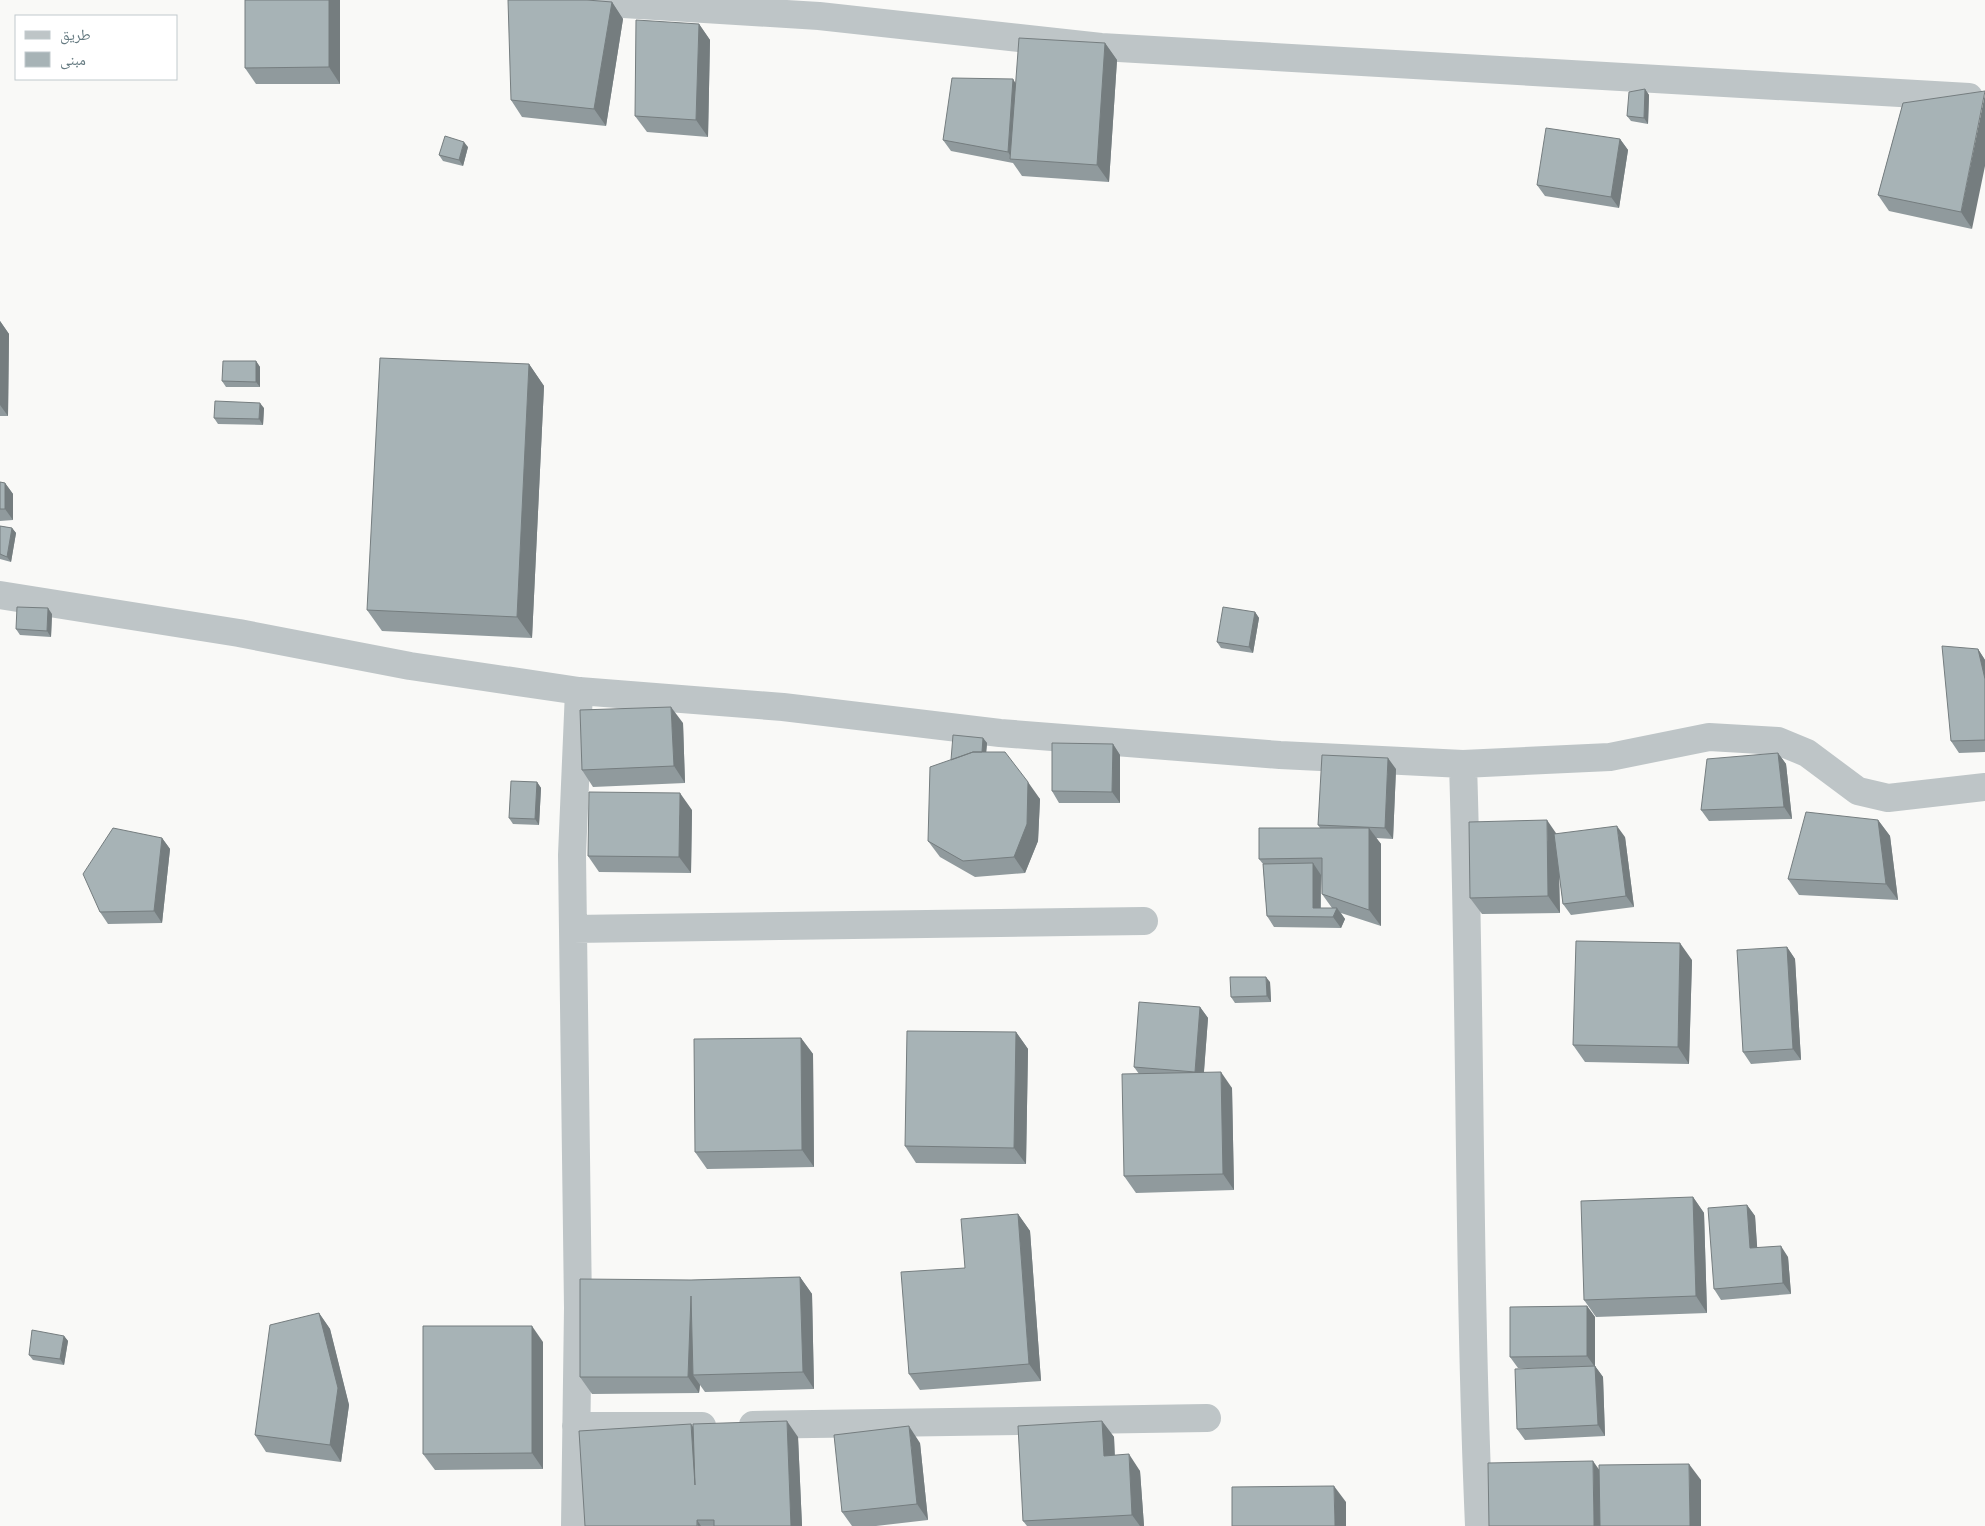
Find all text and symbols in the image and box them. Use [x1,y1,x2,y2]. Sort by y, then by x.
legend [15,15,178,80]
text: طريق [60,25,91,45]
text: مبنى [60,50,86,70]

